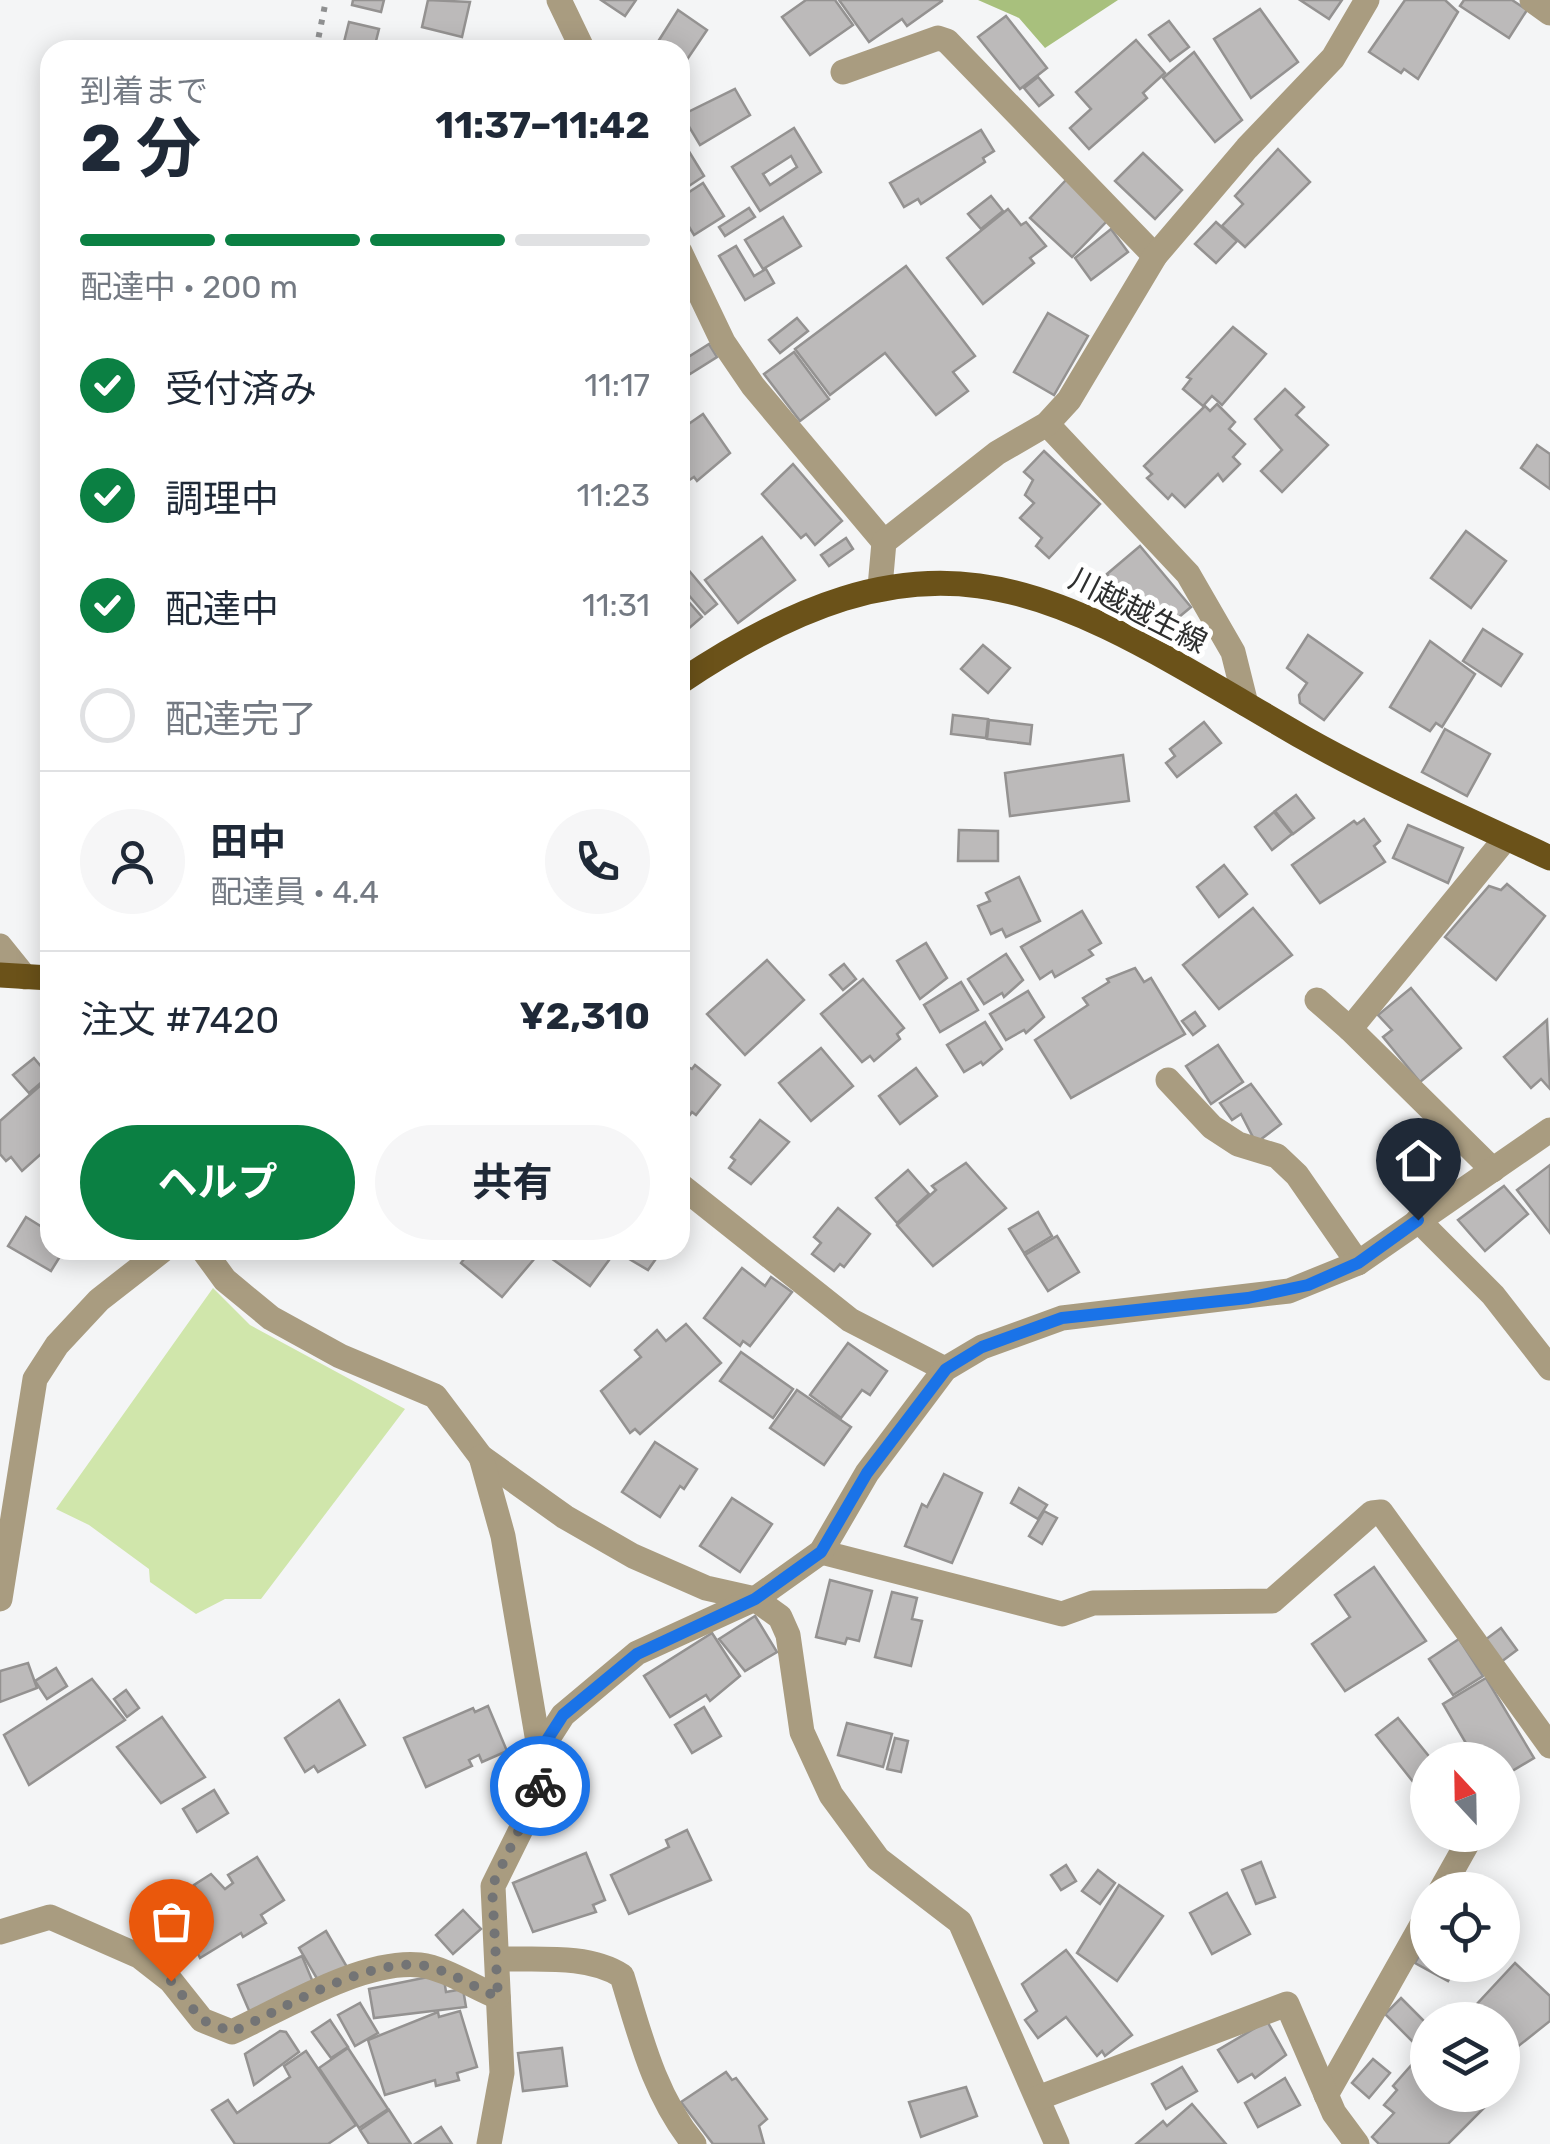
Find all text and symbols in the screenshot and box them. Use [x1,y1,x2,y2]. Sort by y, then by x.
text: 到着まで [80,72,208,110]
text: 11:37–11:42 [435,102,650,148]
text: 2 分 [80,110,201,187]
text: 配達中 · 200 m [80,268,298,306]
icon: check [80,358,135,413]
text: 受付済み [165,366,317,412]
text: 11:17 [584,366,650,404]
icon: check [80,468,135,523]
text: 調理中 [165,476,279,522]
text: 11:23 [576,476,650,514]
street label: 川越越生線 [1063,561,1213,661]
icon: check [80,578,135,633]
text: 配達中 [165,586,279,632]
text: 11:31 [582,586,650,624]
text: 配達完了 [165,696,317,742]
button: person [80,809,185,914]
button: phone [545,809,650,914]
text: 田中 [210,819,286,865]
text: 配達員 · 4.4 [210,873,379,911]
text: ¥2,310 [519,993,650,1039]
text: 注文 #7420 [80,997,279,1043]
pin [1376,1118,1461,1221]
button: ヘルプ [80,1125,355,1240]
button: 共有 [375,1125,650,1240]
icon: home [1391,1133,1446,1188]
courier [490,1736,590,1836]
north arrow [1410,1742,1520,1852]
map controls [1410,1742,1520,2112]
icon: bike [513,1759,568,1814]
button: locate [1410,1872,1520,1982]
pin [129,1879,214,1982]
icon: bag [144,1894,199,1949]
button: layers [1410,2002,1520,2112]

